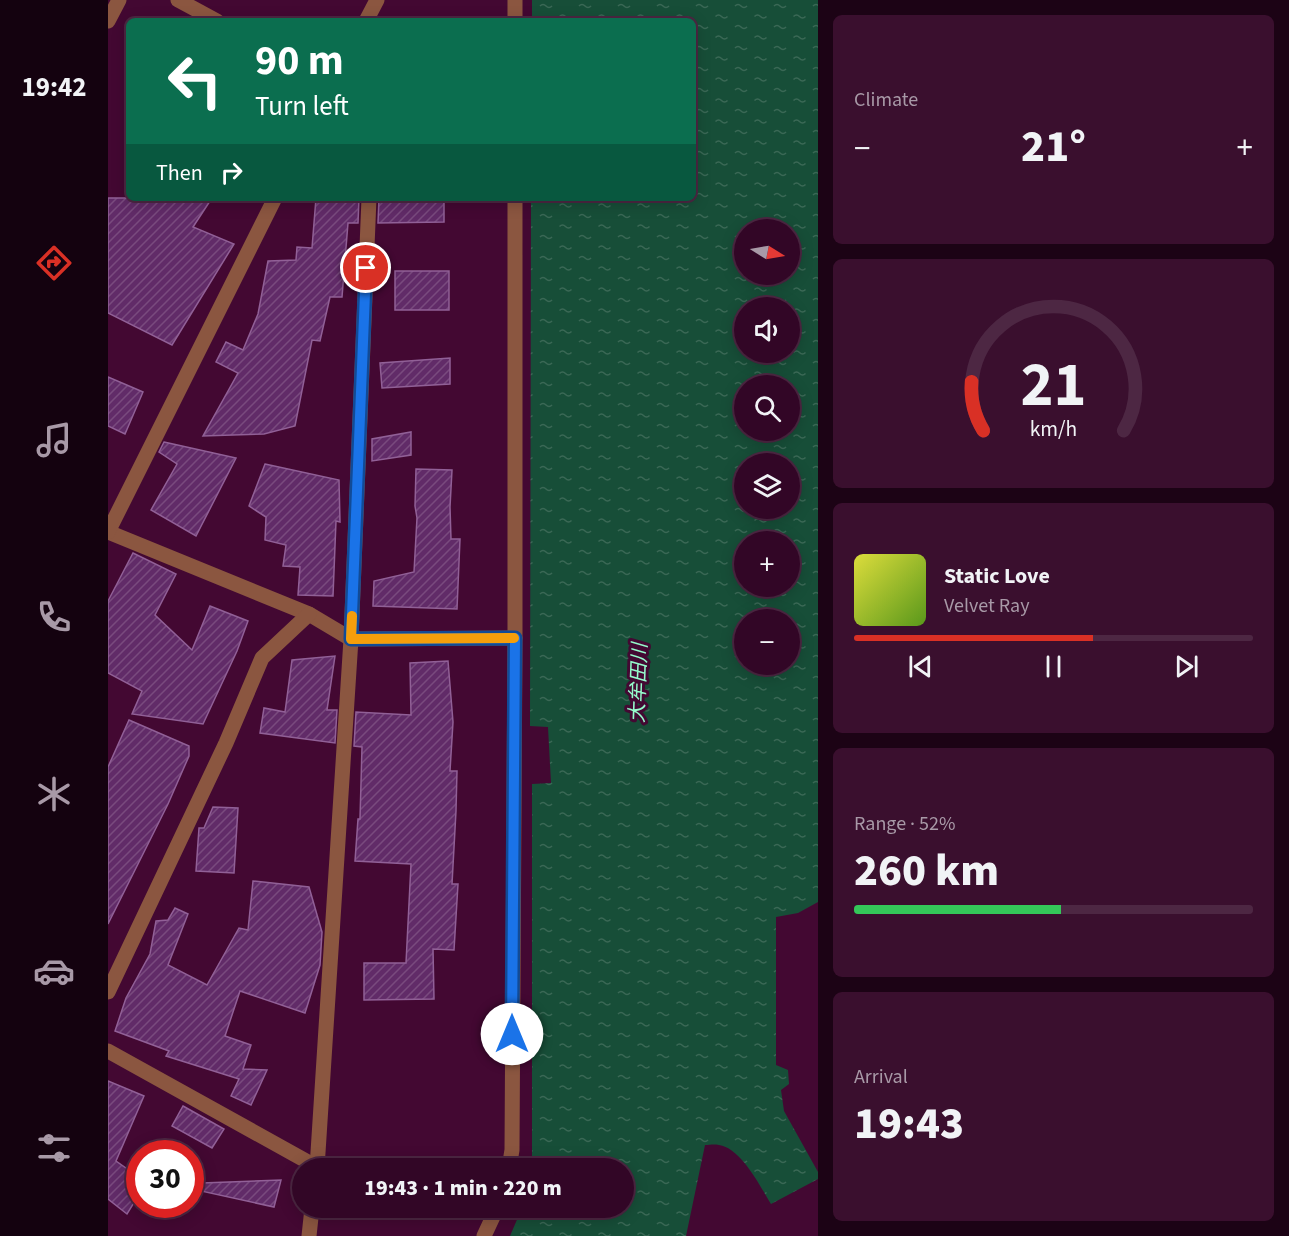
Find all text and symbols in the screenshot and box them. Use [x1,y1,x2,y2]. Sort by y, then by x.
text: 90 m [255,31,344,91]
icon: left [156,42,234,120]
text: 19:42 [21,68,87,107]
text: Climate [854,86,918,114]
text: Turn left [255,87,349,126]
text: 21° [1021,115,1086,179]
text: − [854,125,870,172]
text: + [1237,125,1253,172]
icon: right [215,156,248,189]
text: Then [156,157,203,189]
north arrow [734,219,800,285]
map controls [734,219,800,675]
icon: directions [33,242,75,284]
pin [340,242,391,293]
icon: arrive [349,251,382,284]
button: sound [734,297,800,363]
text: 21 [1021,341,1086,430]
button: search [734,375,800,441]
text: km/h [1030,414,1077,445]
icon: music [33,419,75,461]
button: layers [734,453,800,519]
button: + [734,531,800,597]
text: Static Love [944,560,1050,592]
text: Velvet Ray [944,592,1030,620]
icon: phone [33,596,75,638]
button: − [734,609,800,675]
water label: 大牟田川 [624,641,654,723]
icon: previous [904,650,937,683]
icon: pause [1037,650,1070,683]
icon: next [1170,650,1203,683]
icon: climate [33,773,75,815]
text: Range · 52% [854,810,955,838]
text: 260 km [854,839,999,903]
icon: car [33,950,75,992]
position arrow [480,1002,544,1066]
text: Arrival [854,1063,908,1091]
text: 19:43 [854,1092,964,1156]
icon: filters [33,1127,75,1169]
speed limit sign: 30 [126,1140,204,1218]
text: 19:43 · 1 min · 220 m [364,1172,562,1204]

